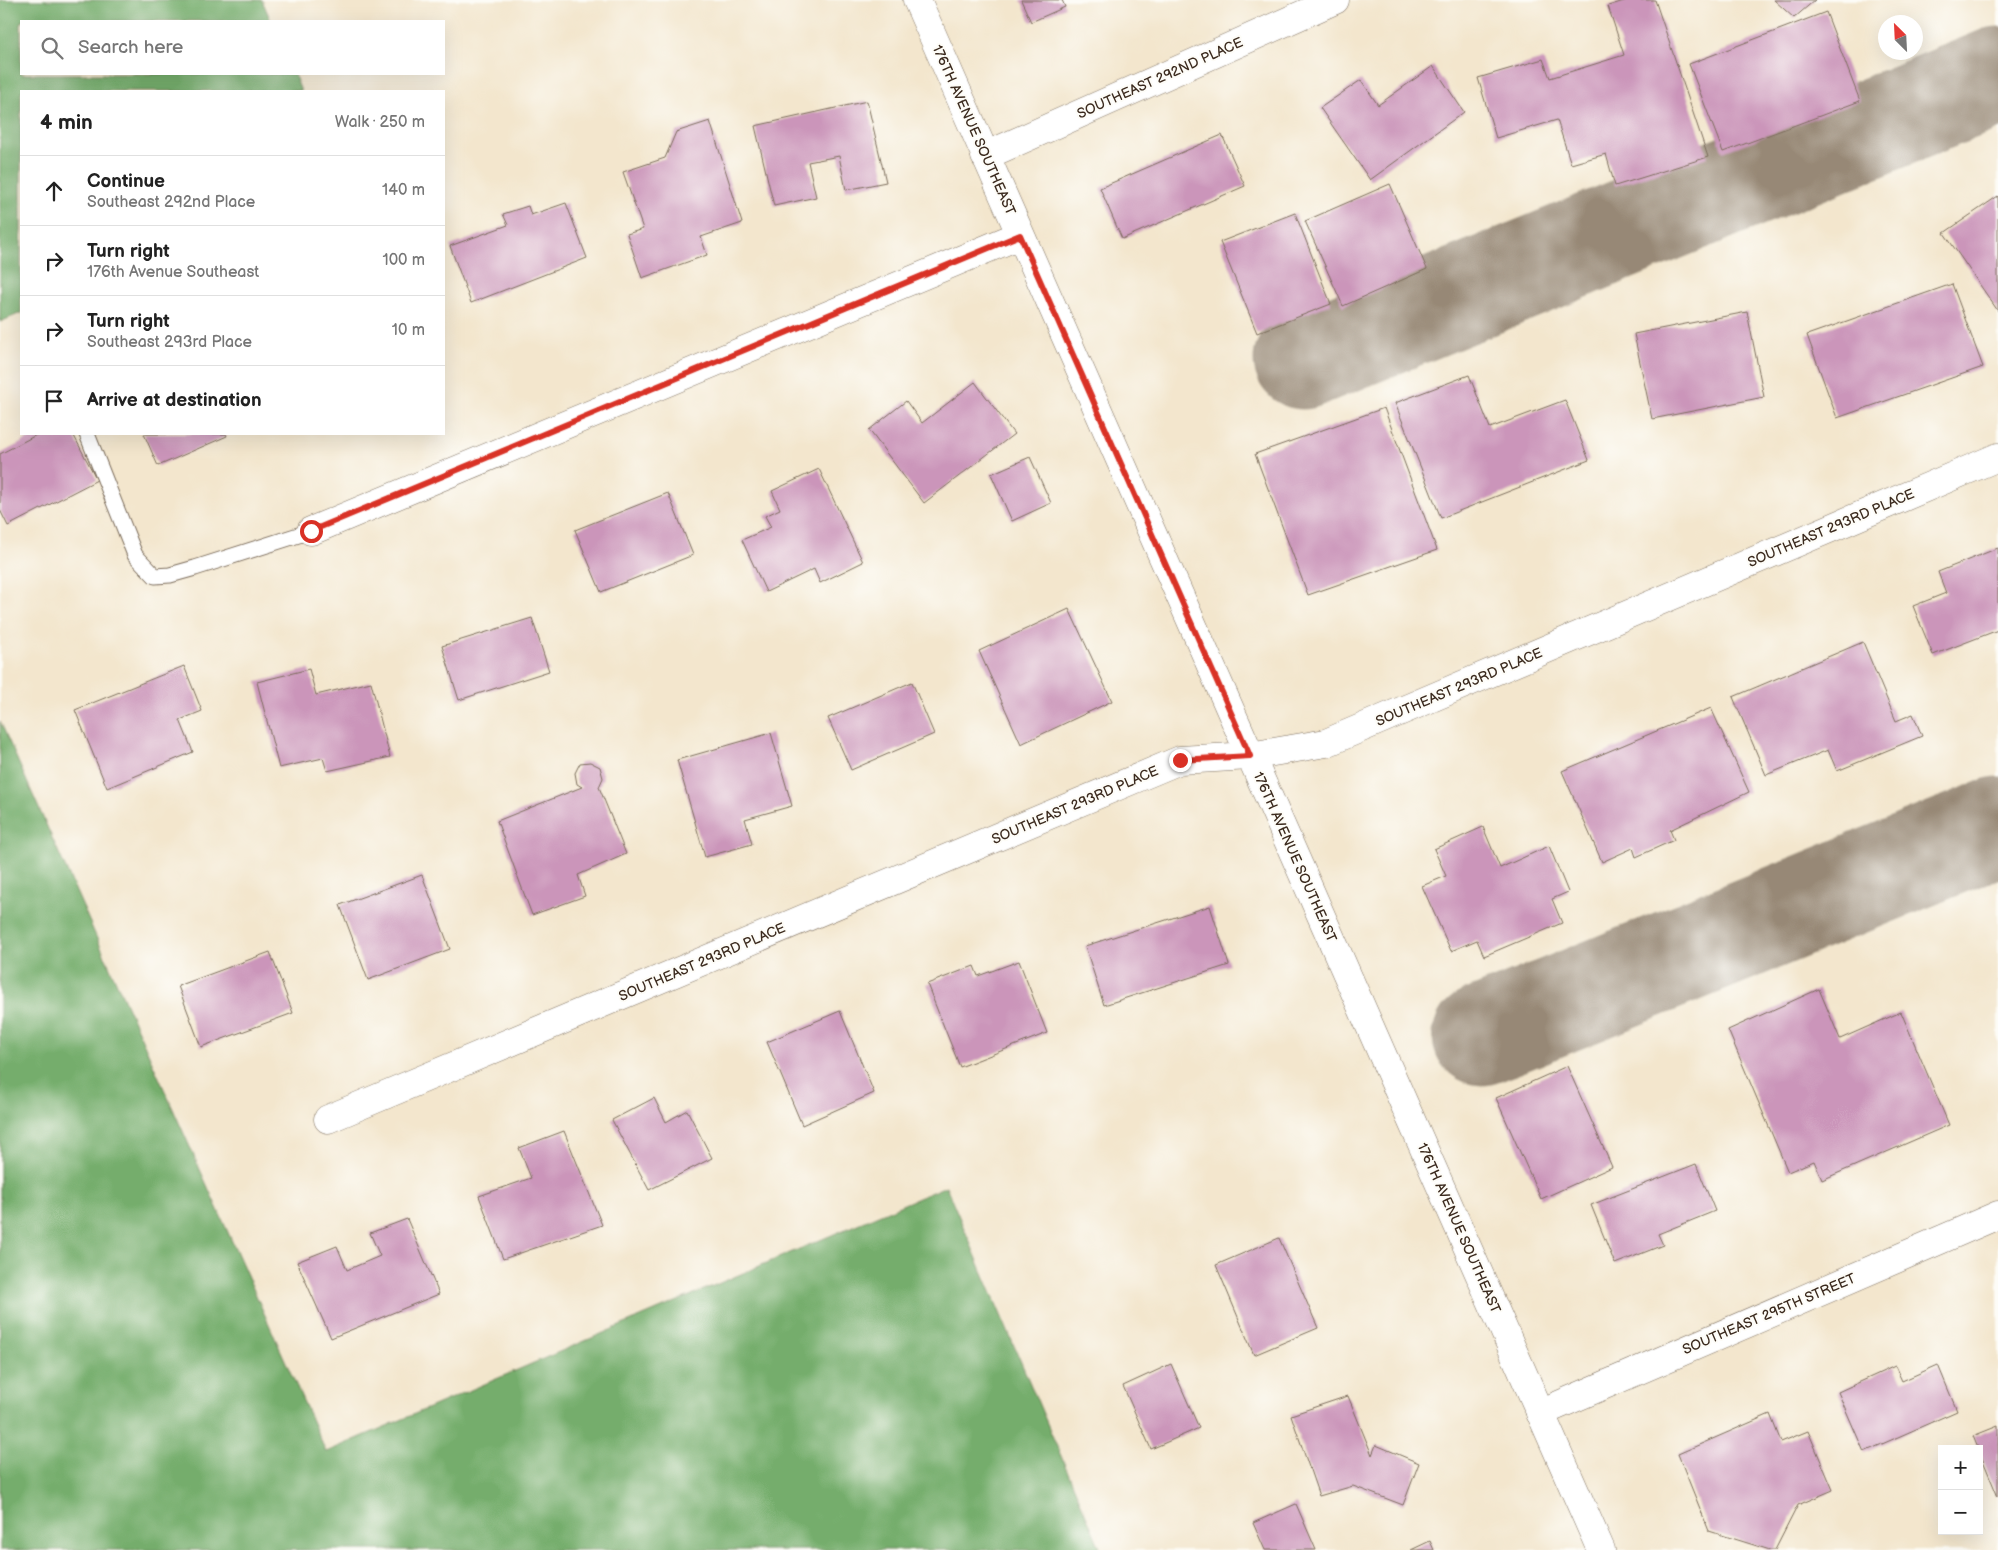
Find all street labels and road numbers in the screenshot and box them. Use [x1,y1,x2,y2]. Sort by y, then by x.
street label: SOUTHEAST 292ND PLACE [1075,34,1245,122]
street label: 176TH AVENUE SOUTHEAST [929,42,1020,218]
street label: SOUTHEAST 293RD PLACE [1745,485,1917,571]
street label: SOUTHEAST 293RD PLACE [1373,644,1545,730]
street label: SOUTHEAST 293RD PLACE [989,762,1161,848]
street label: 176TH AVENUE SOUTHEAST [1250,769,1341,945]
street label: SOUTHEAST 293RD PLACE [616,919,788,1005]
street label: 176TH AVENUE SOUTHEAST [1414,1140,1505,1316]
street label: SOUTHEAST 295TH STREET [1680,1270,1859,1358]

